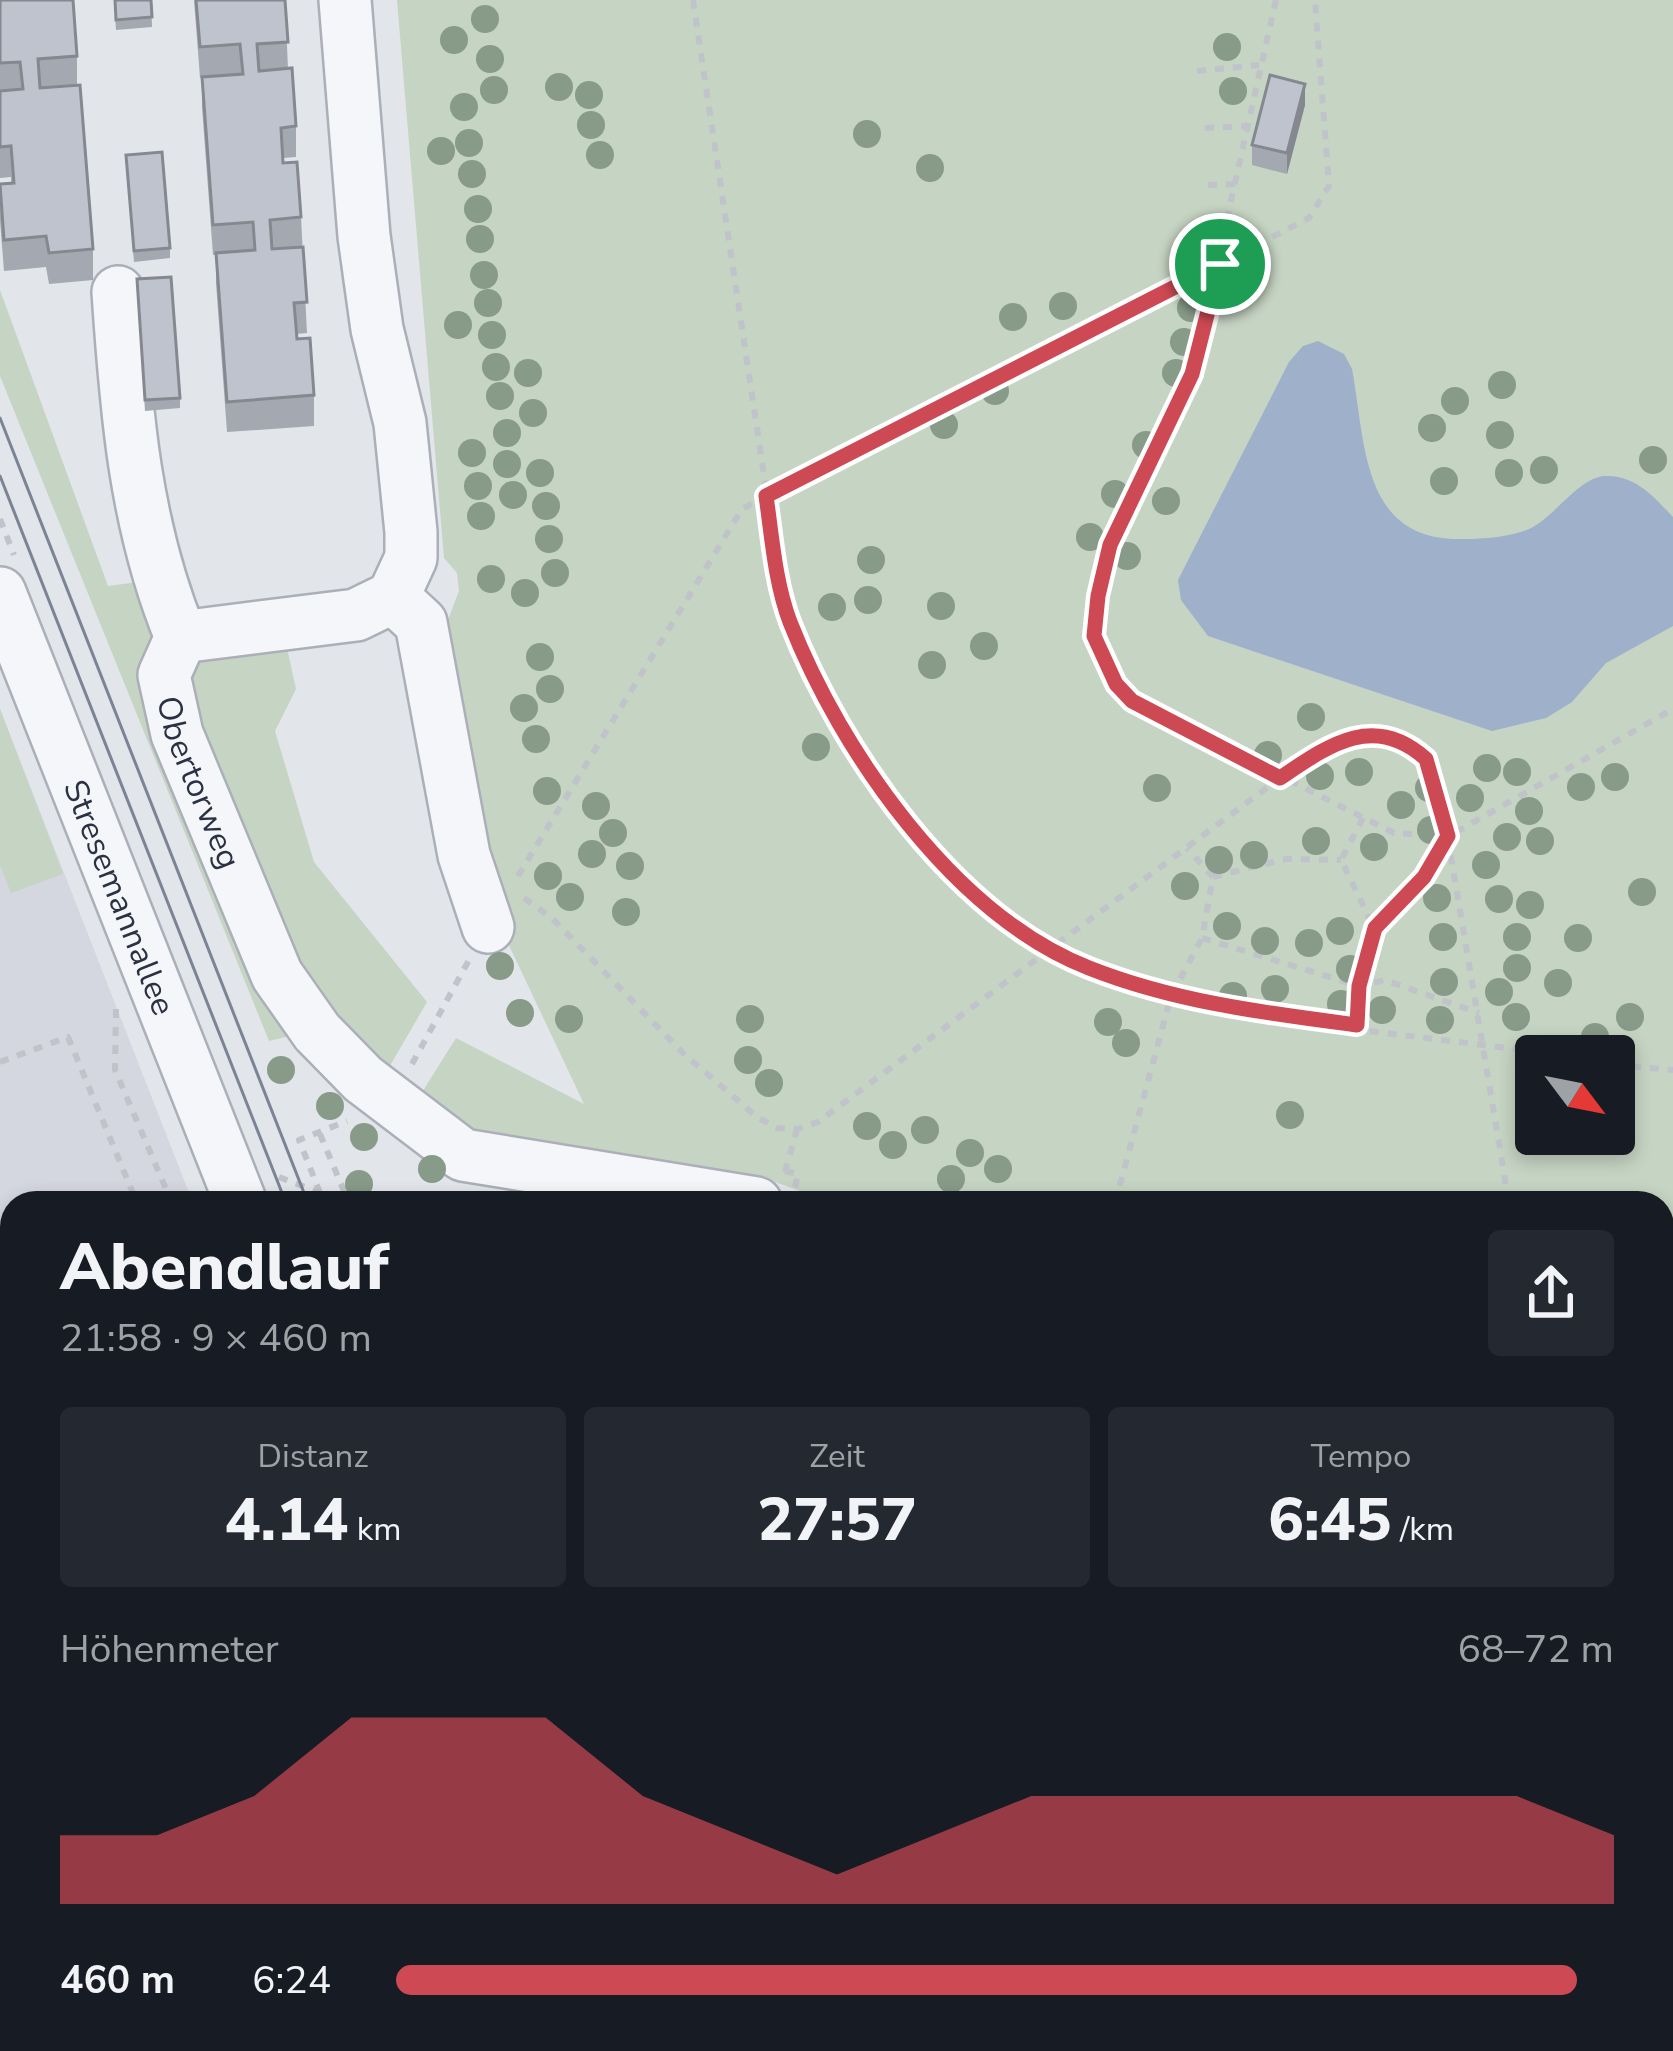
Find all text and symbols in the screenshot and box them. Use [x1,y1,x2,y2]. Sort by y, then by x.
pin [1169,213,1271,315]
icon: arrive [1187,231,1253,297]
street label: Obertorweg [145,692,251,876]
street label: Stresemannallee [52,773,186,1022]
north arrow [1515,1035,1635,1155]
map controls [1515,1035,1635,1155]
text: Abendlauf [60,1222,389,1312]
button: share [1488,1230,1614,1356]
text: 21:58 · 9 × 460 m [60,1312,372,1365]
text: Distanz [258,1434,368,1479]
text: Zeit [809,1434,865,1479]
text: Tempo [1311,1434,1411,1479]
text: 4.14 [225,1479,348,1561]
text: 27:57 [757,1479,917,1561]
text: 6:45 [1268,1479,1392,1561]
text: km [348,1507,401,1552]
text: /km [1392,1507,1454,1552]
text: Höhenmeter [60,1623,279,1676]
text: 68–72 m [1457,1623,1614,1676]
text: 460 m [60,1954,175,2007]
text: 6:24 [252,1954,331,2007]

